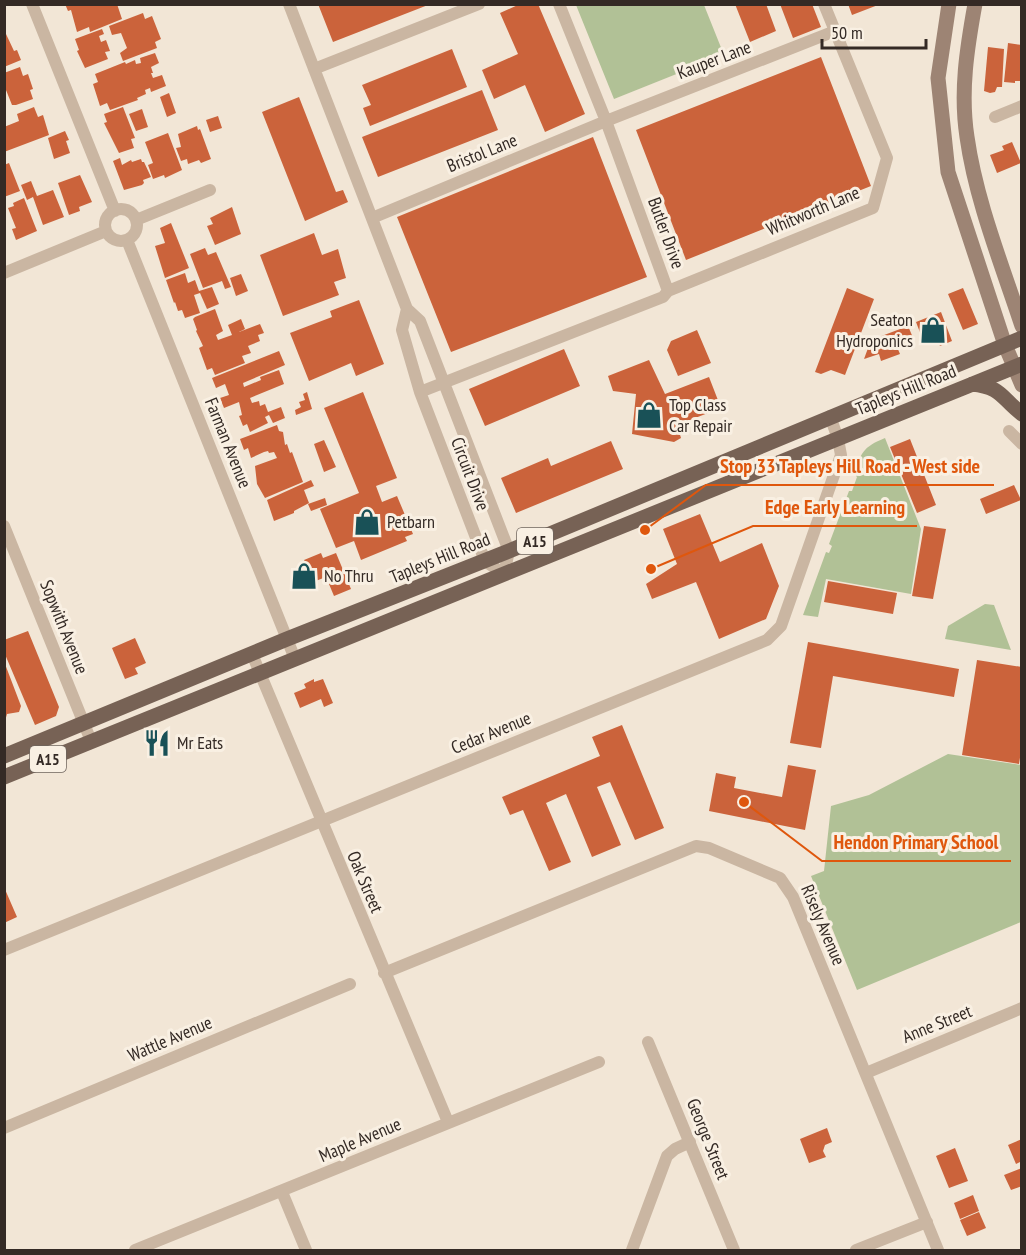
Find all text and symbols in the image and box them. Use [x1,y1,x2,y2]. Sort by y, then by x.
scale bar [822,12,926,50]
text: 50 m [831,21,863,44]
street label: Kauper Lane [674,35,754,84]
street label: Bristol Lane [443,128,520,177]
street label: Whitworth Lane [763,181,863,240]
street label: Butler Drive [643,194,690,272]
place label: Seaton Hydroponics [836,308,913,352]
shop icon: Seaton Hydroponics [918,315,948,345]
street label: Tapleys Hill Road [852,359,959,420]
place label: Top Class Car Repair [669,393,732,437]
street label: Farman Avenue [200,394,257,491]
shop icon: Top Class Car Repair [634,400,664,430]
street label: Circuit Drive [446,434,495,514]
callout: Stop 33 Tapleys Hill Road - West side [706,447,994,485]
text: Stop 33 Tapleys Hill Road - West side [720,453,980,479]
callout: Edge Early Learning [753,488,917,526]
text: Edge Early Learning [765,494,905,520]
shop icon: Petbarn [352,507,382,537]
place label: Petbarn [387,510,435,533]
street label: Tapleys Hill Road [386,527,493,588]
road number: A15 [517,528,553,554]
shop icon: No Thru [289,561,319,591]
place label: No Thru [324,564,374,587]
street label: Sopwith Avenue [35,576,94,677]
street label: Cedar Avenue [448,706,534,759]
restaurant icon: Mr Eats [142,728,172,758]
place label: Mr Eats [177,731,223,754]
road number: A15 [30,746,66,772]
callout: Hendon Primary School [822,823,1011,861]
text: Hendon Primary School [834,829,999,855]
street label: Oak Street [342,848,389,916]
street label: Risely Avenue [796,881,851,969]
street label: Anne Street [899,999,975,1048]
street label: Wattle Avenue [124,1011,215,1067]
street label: George Street [682,1095,735,1183]
street label: Maple Avenue [315,1112,404,1167]

